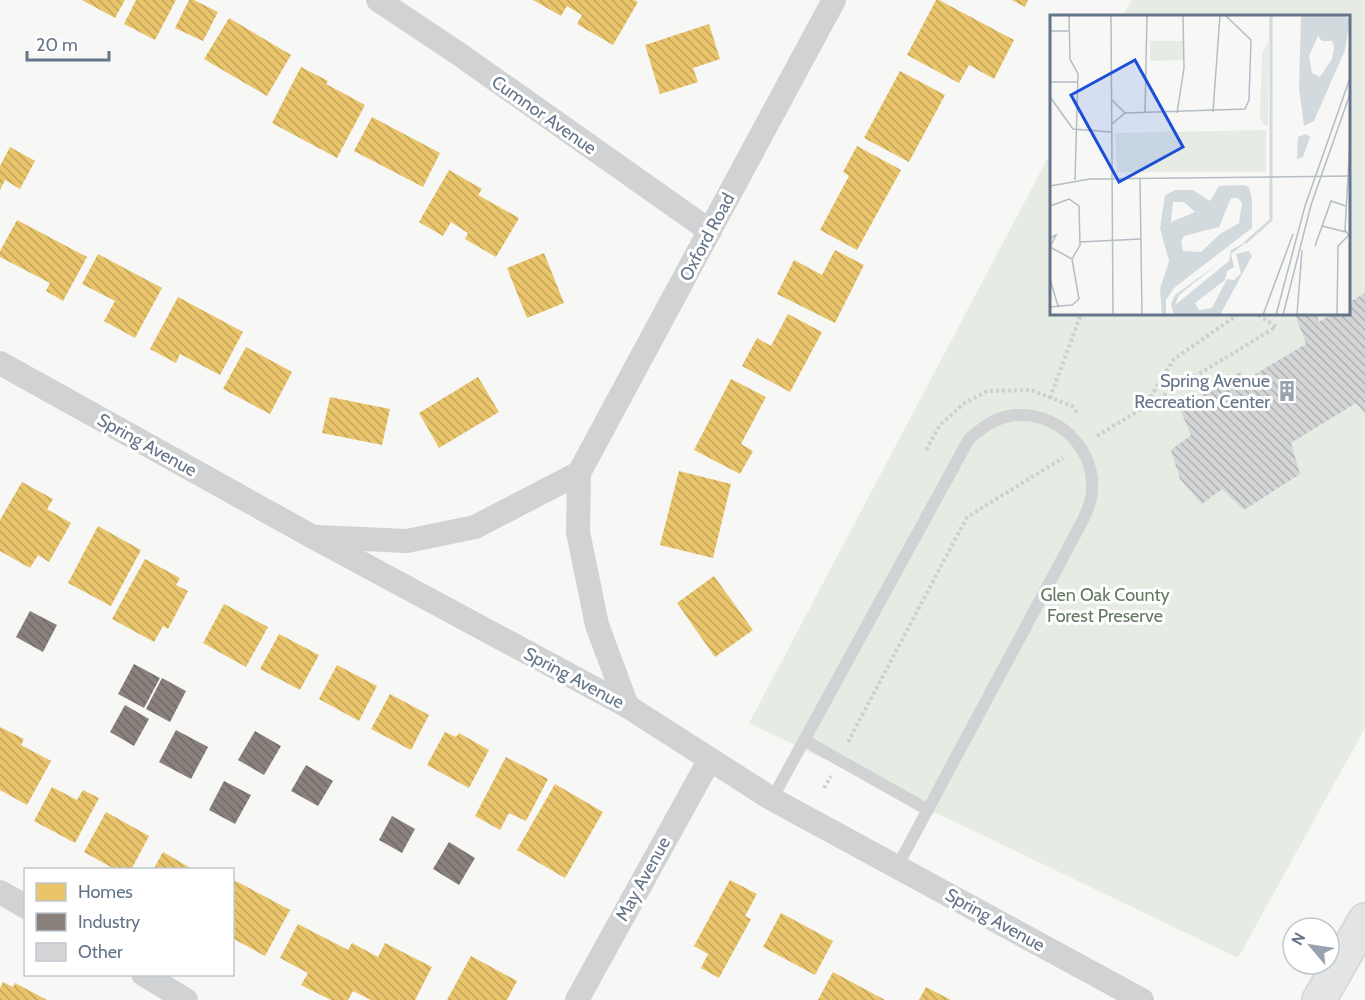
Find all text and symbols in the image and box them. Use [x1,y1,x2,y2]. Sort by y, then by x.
inset map [1050,15,1350,315]
scale bar [27,24,110,62]
text: 20 m [36,34,78,56]
street label: Cumnor Avenue [487,71,601,159]
street label: Oxford Road [675,189,739,285]
place label: Spring Avenue Recreation Center [1134,370,1270,413]
building icon: Spring Avenue Recreation Center [1275,379,1299,403]
street label: Spring Avenue [94,409,200,481]
park label: Glen Oak County Forest Preserve [1040,584,1170,627]
street label: Spring Avenue [520,642,628,714]
street label: May Avenue [611,833,675,925]
legend [24,868,234,976]
text: Homes [78,881,133,903]
street label: Spring Avenue [942,884,1048,956]
text: Industry [78,911,140,933]
north arrow [1281,916,1341,976]
text: N [1287,929,1309,949]
text: Other [78,941,123,963]

